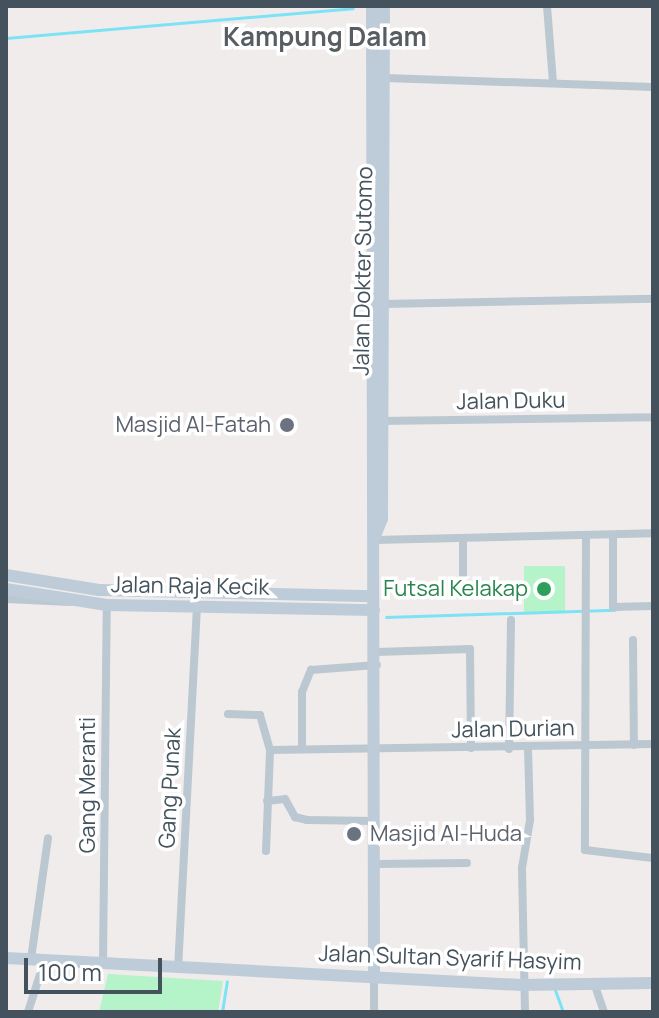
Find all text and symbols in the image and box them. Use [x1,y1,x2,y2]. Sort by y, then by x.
district label: Kampung Dalam [223,21,427,53]
street label: Jalan Dokter Sutomo [348,166,378,376]
street label: Jalan Duku [456,387,566,415]
place label: Masjid Al-Fatah [115,412,271,438]
marker: Masjid Al-Fatah [278,416,296,434]
street label: Jalan Raja Kecik [111,571,269,601]
place label: Futsal Kelakap [383,576,528,602]
marker: Futsal Kelakap [535,580,553,598]
street label: Jalan Durian [451,715,575,743]
street label: Gang Meranti [75,717,101,853]
street label: Gang Punak [154,727,186,849]
place label: Masjid Al-Huda [370,821,522,847]
marker: Masjid Al-Huda [345,825,363,843]
street label: Jalan Sultan Syarif Hasyim [318,940,582,976]
scale bar [28,942,166,992]
text: 100 m [38,955,102,988]

